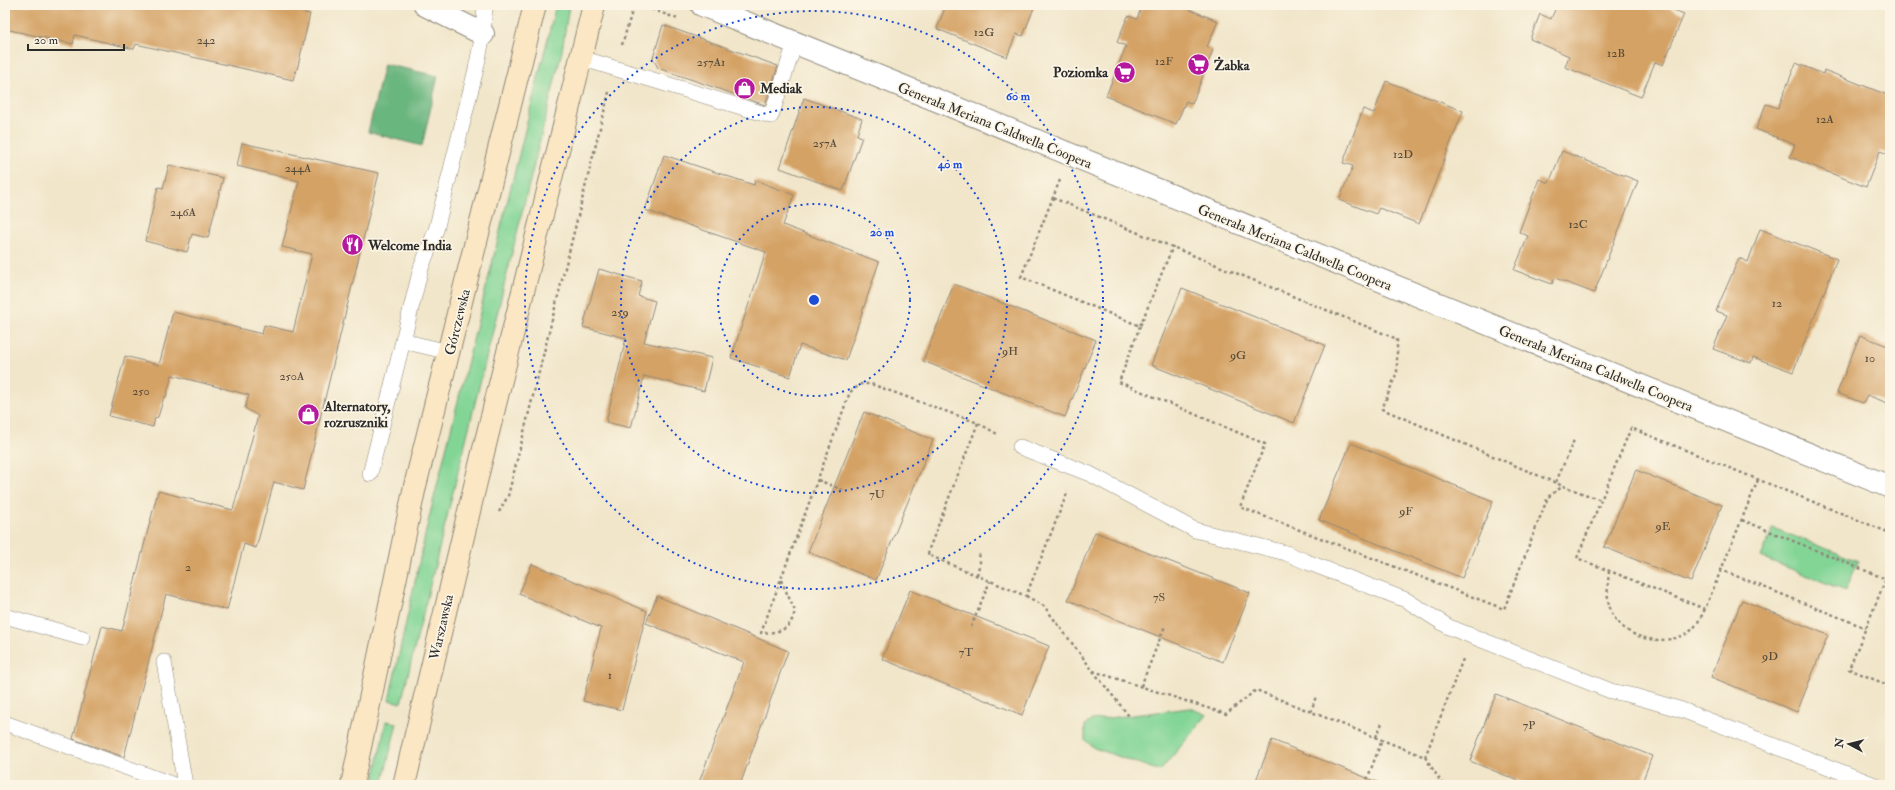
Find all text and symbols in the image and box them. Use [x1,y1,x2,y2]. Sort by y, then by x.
house number: 12G [974,25,994,40]
scale bar [28,26,124,52]
text: 20 m [34,33,59,48]
house number: 242 [197,33,215,48]
house number: 12B [1607,46,1625,61]
supermarket icon: Żabka [1185,52,1211,78]
house number: 12F [1155,54,1173,69]
house number: 257A1 [697,55,725,70]
place label: Żabka [1214,56,1251,74]
supermarket icon: Poziomka [1111,59,1137,85]
place label: Poziomka [1053,64,1109,81]
shop icon: Mediak [731,75,757,101]
street label: Generała Meriana Caldwella Coopera [895,79,1095,173]
place label: Mediak [759,80,803,97]
text: 60 m [1006,89,1031,104]
house number: 12A [1816,112,1834,127]
house number: 257A [813,136,838,151]
house number: 12D [1393,147,1413,162]
text: 40 m [937,157,963,172]
house number: 244A [285,161,312,176]
street label: Generała Meriana Caldwella Coopera [1195,201,1395,295]
house number: 246A [170,205,196,220]
house number: 12C [1568,217,1588,232]
text: 20 m [870,225,895,240]
restaurant icon: Welcome India [339,232,365,258]
place label: Welcome India [367,237,453,254]
street label: Górczewska [441,287,474,357]
centre of rings [807,293,821,307]
house number: 12 [1772,296,1782,311]
house number: 259 [611,305,629,320]
street label: Generała Meriana Caldwella Coopera [1496,322,1696,416]
house number: 9H [1001,344,1018,359]
house number: 9G [1229,348,1246,363]
house number: 10 [1865,351,1875,366]
house number: 250A [280,369,305,384]
house number: 250 [132,384,150,399]
place label: Alternatory, rozruszniki [323,398,391,431]
shop icon: Alternatory, rozruszniki [295,401,321,427]
house number: 7U [869,487,885,502]
house number: 9F [1398,504,1413,519]
house number: 9E [1655,519,1671,534]
house number: 2 [185,560,191,575]
house number: 7S [1153,590,1165,605]
street label: Warszawska [425,592,457,663]
house number: 7T [959,645,973,660]
house number: 9D [1761,649,1778,664]
house number: 1 [608,668,612,683]
house number: 7P [1523,718,1535,733]
north arrow [1829,724,1869,764]
text: N [1832,736,1847,750]

